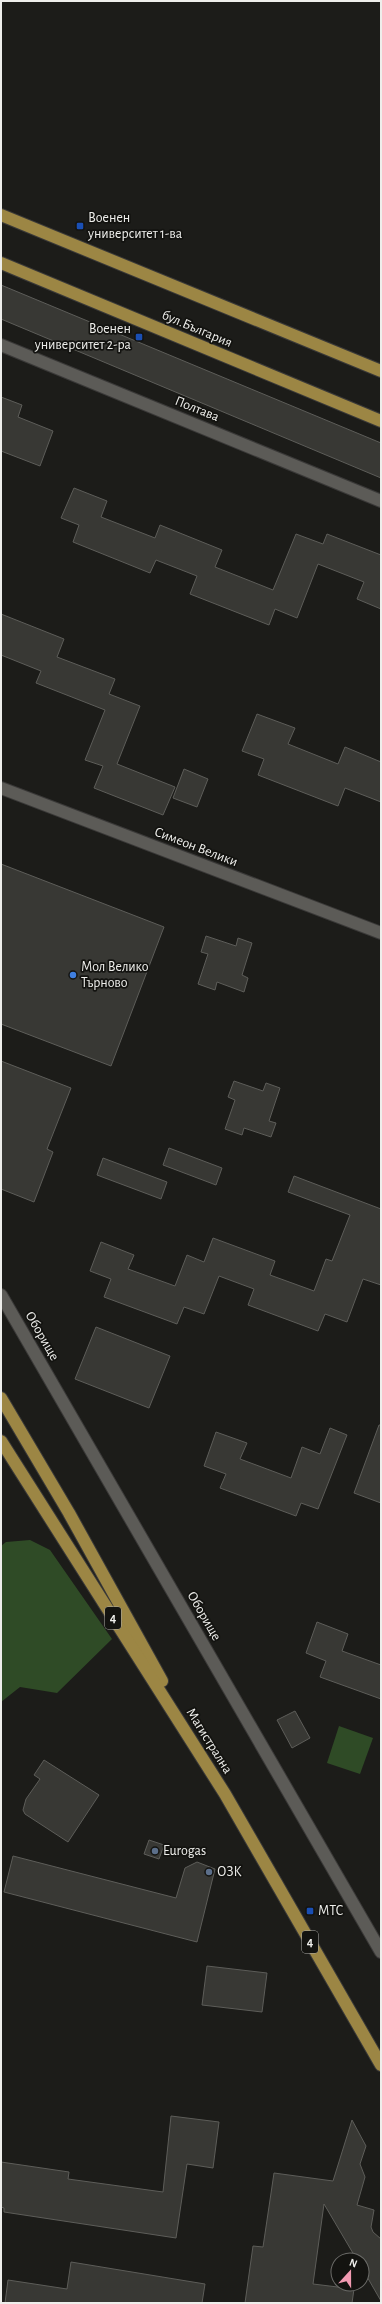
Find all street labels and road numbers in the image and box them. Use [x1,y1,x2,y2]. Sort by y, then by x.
street label: бул.България [160,308,234,350]
street label: Полтава [173,394,222,424]
street label: Симеон Велики [152,825,240,869]
street label: Оборище [22,1309,62,1363]
street label: Оборище [184,1589,224,1643]
road number: 4 [105,1607,121,1629]
street label: Магистрална [183,1706,235,1777]
road number: 4 [302,1931,318,1953]

